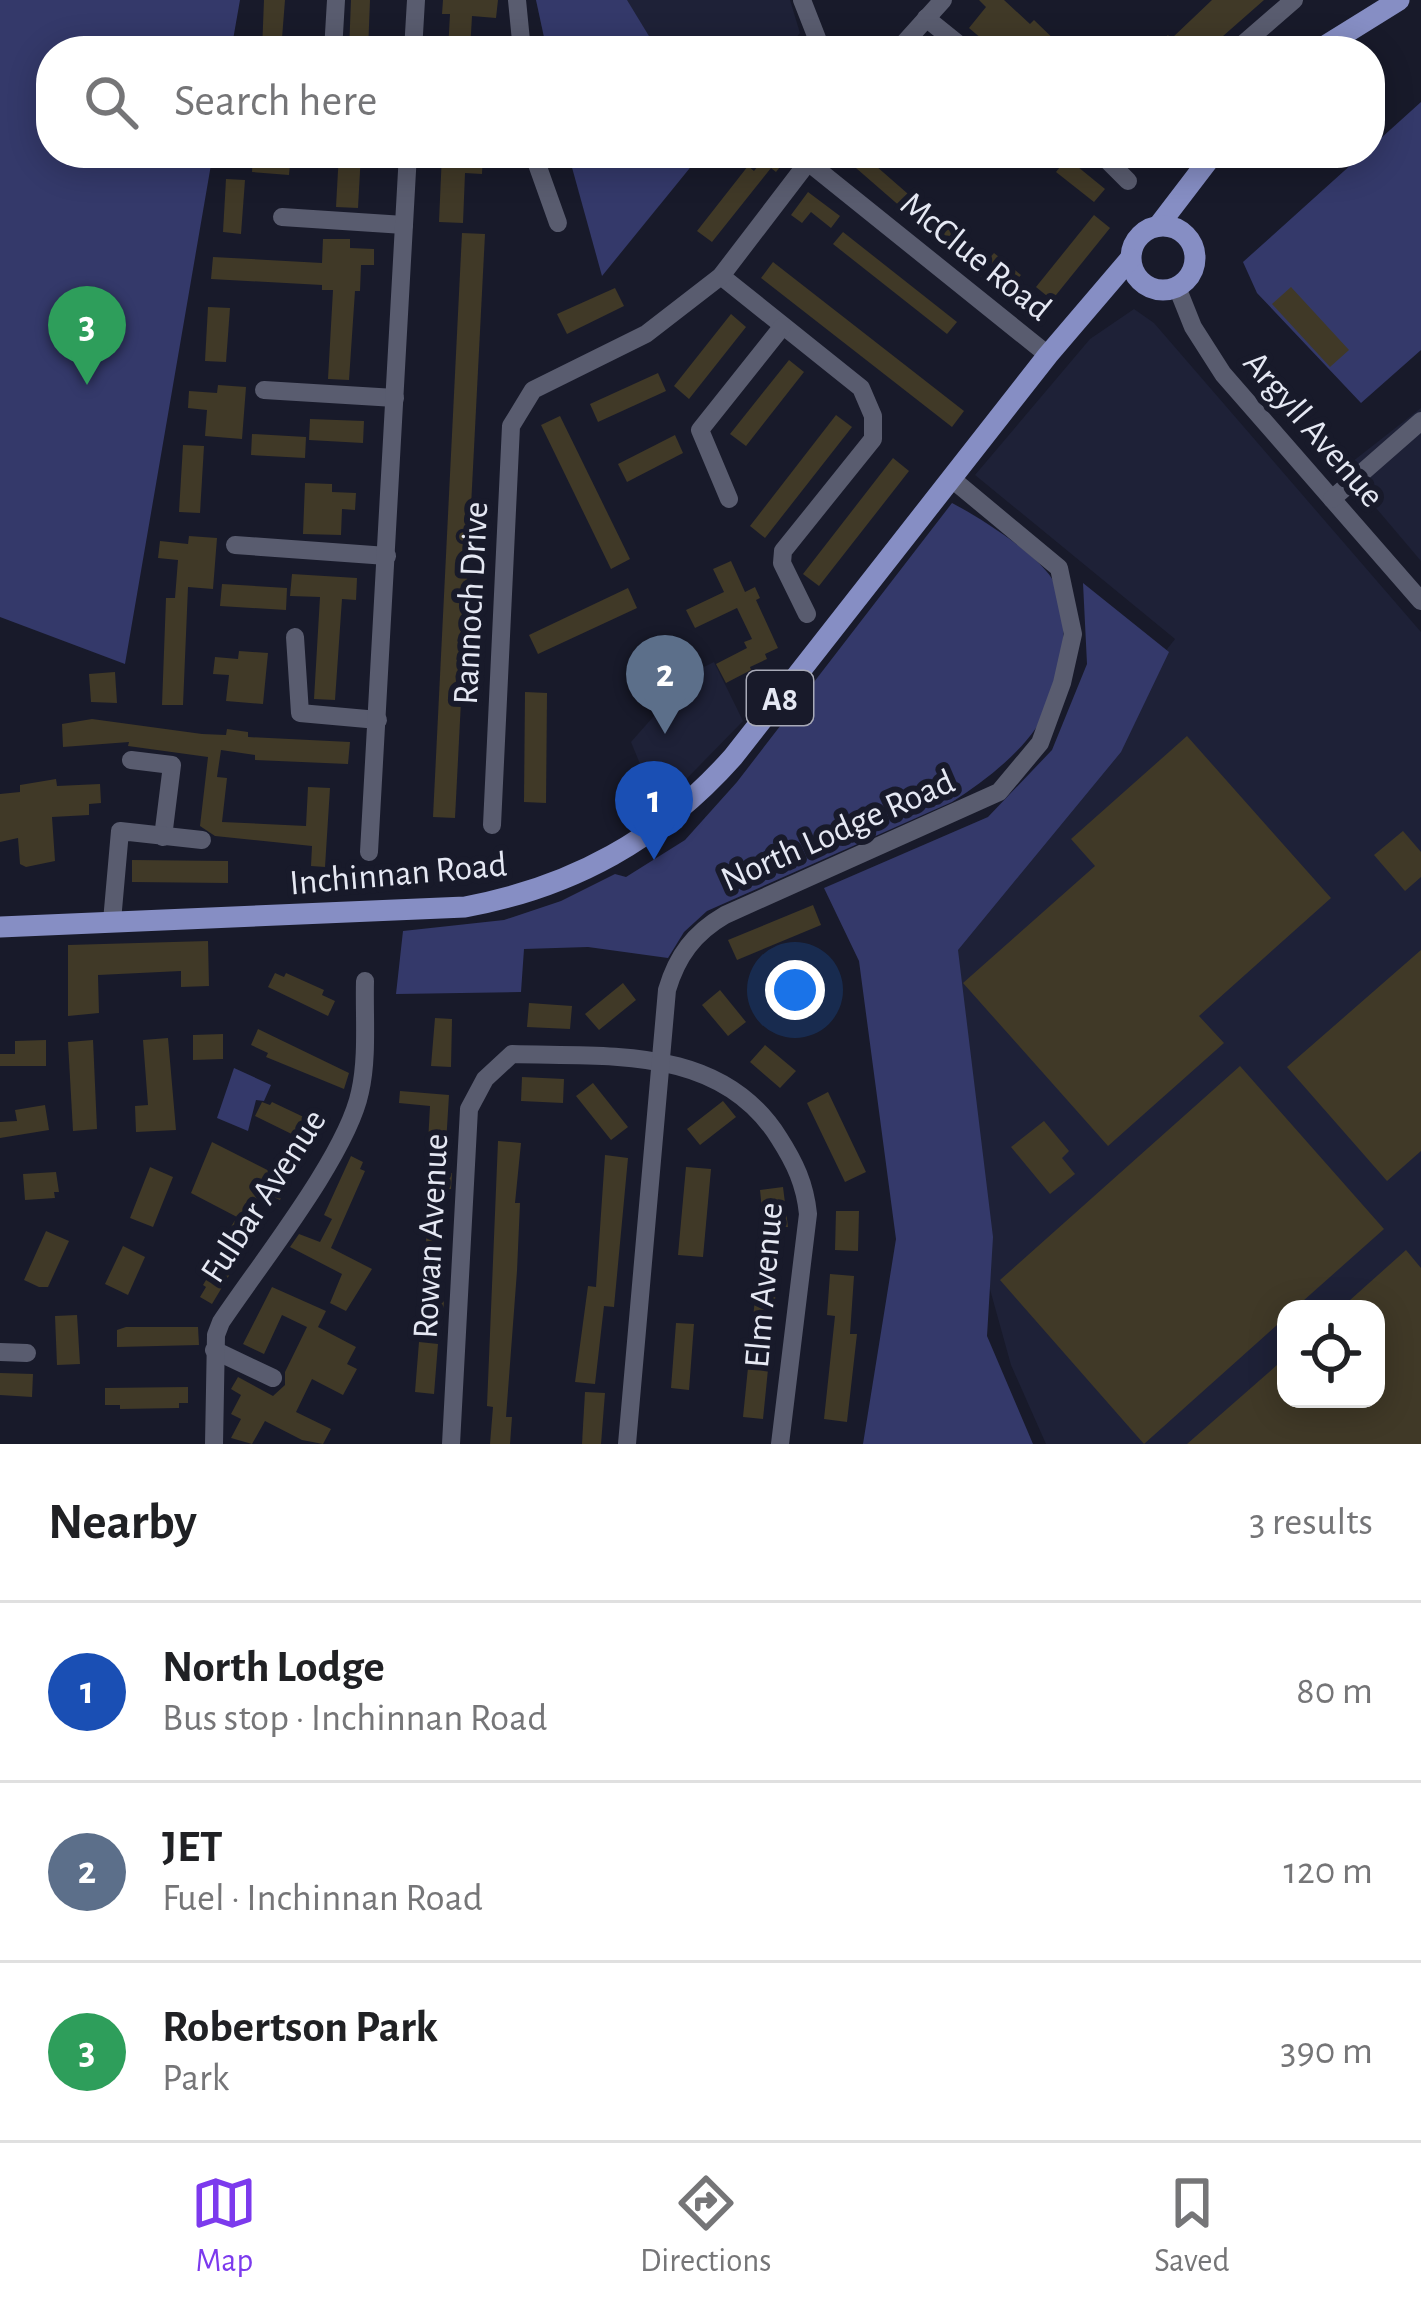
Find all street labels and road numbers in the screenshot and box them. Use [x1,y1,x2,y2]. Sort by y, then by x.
street label: McClue Road [894,185,1058,328]
street label: Argyll Avenue [1236,344,1391,514]
street label: Rannoch Drive [448,501,494,706]
road number: A8 [747,671,813,725]
street label: North Lodge Road [716,763,960,898]
street label: Inchinnan Road [288,847,508,901]
street label: Fulbar Avenue [195,1103,333,1289]
street label: Rowan Avenue [408,1133,454,1340]
street label: Elm Avenue [739,1201,789,1369]

